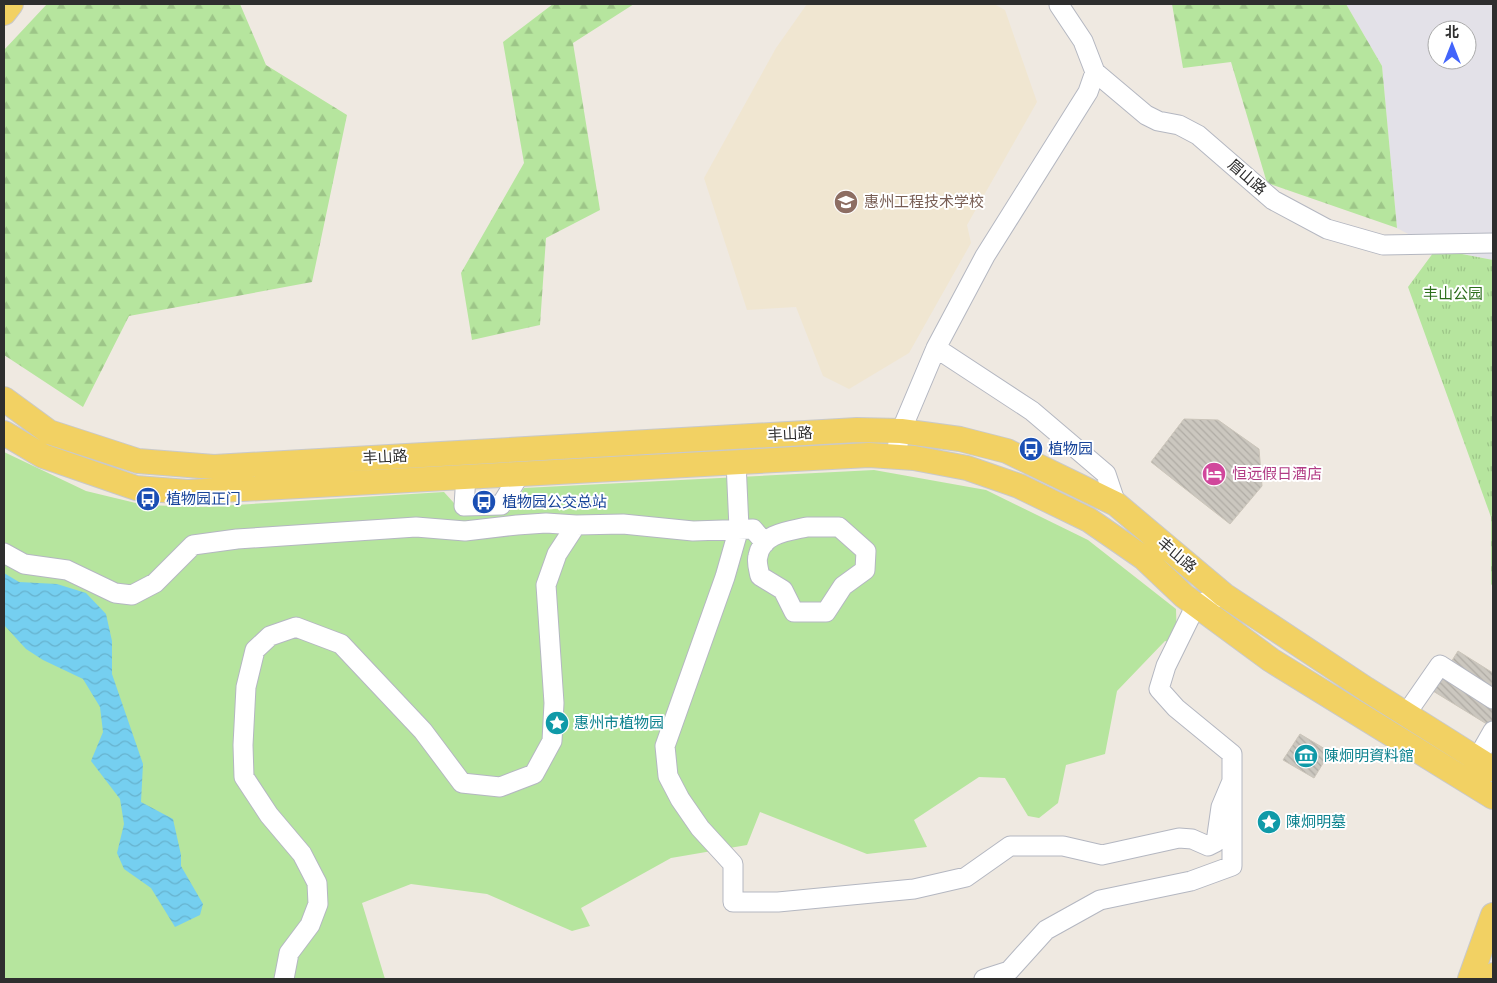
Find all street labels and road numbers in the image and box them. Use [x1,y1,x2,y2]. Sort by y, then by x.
street label: 眉山路 [1225,155,1271,198]
street label: 丰山路 [767,423,813,443]
street label: 丰山路 [362,446,408,466]
street label: 丰山路 [1155,533,1201,576]

